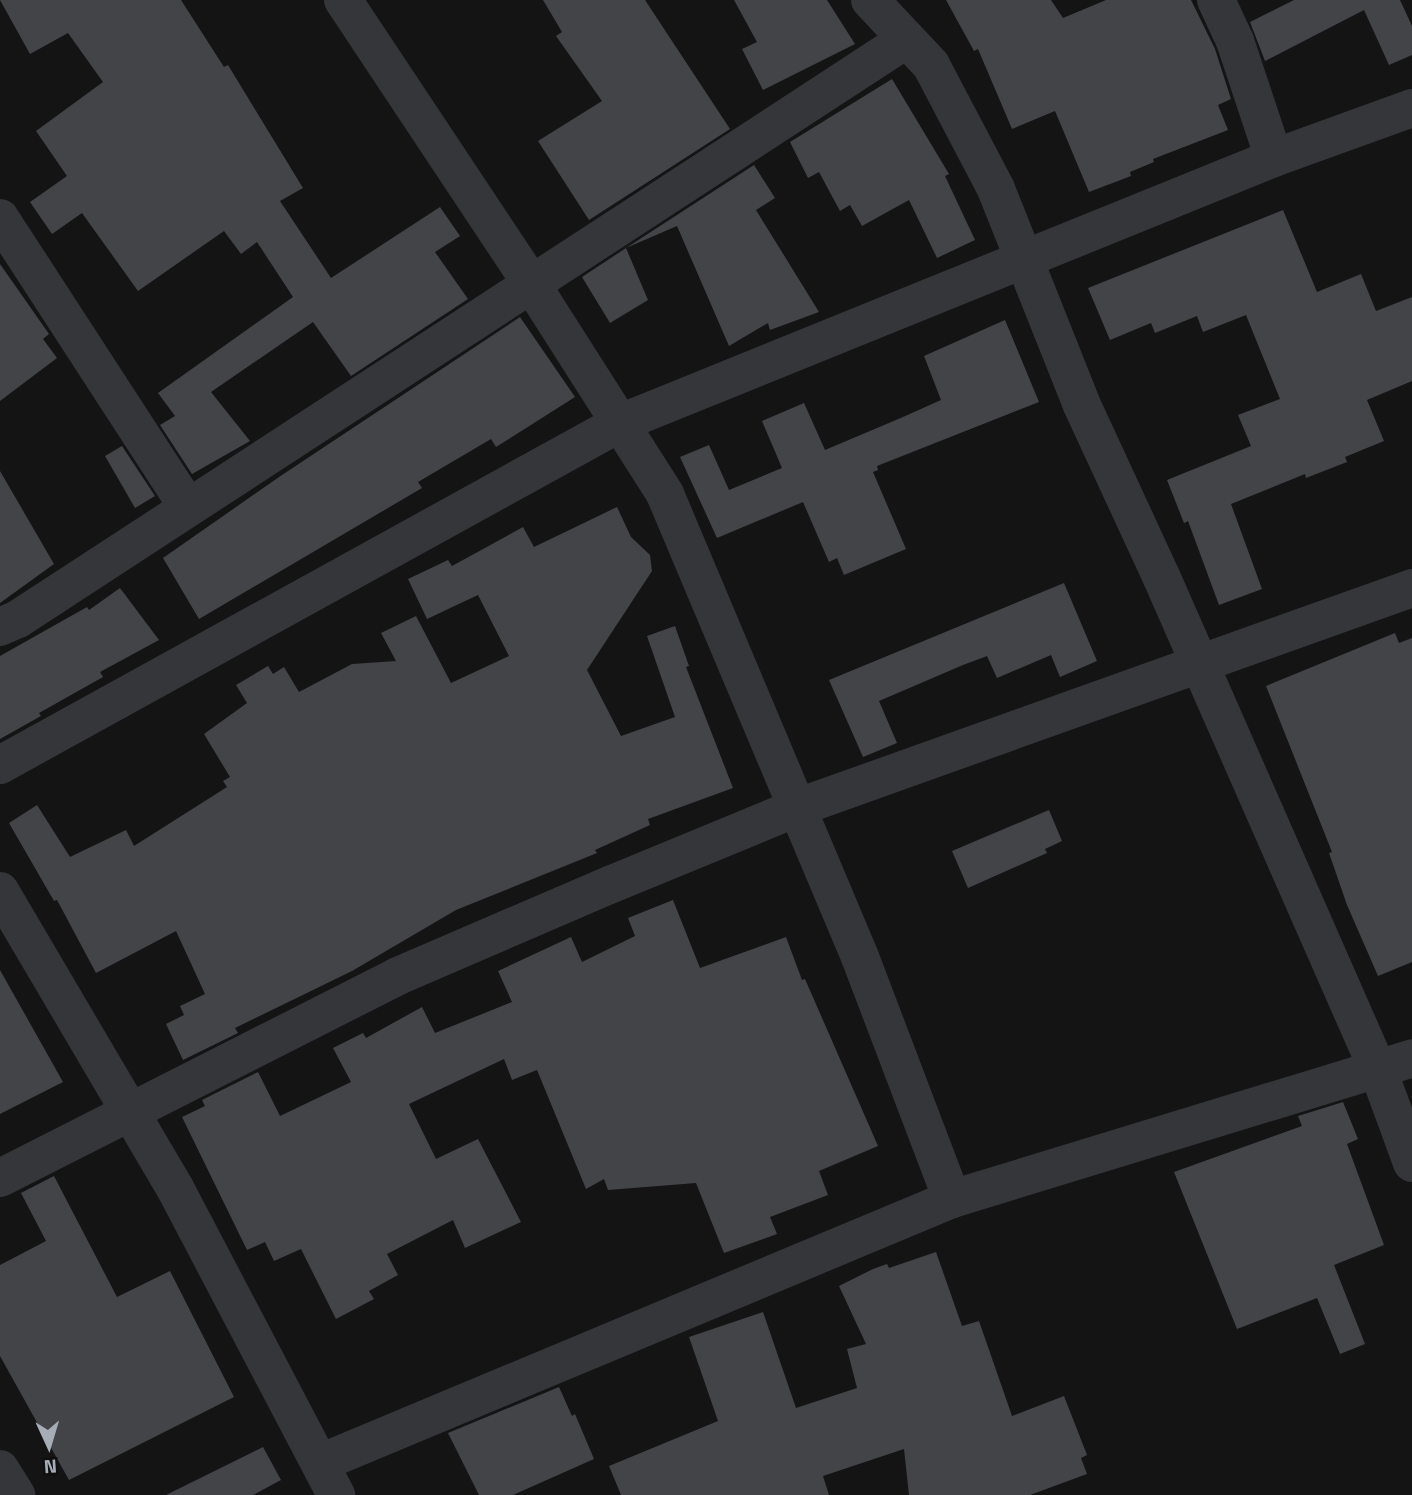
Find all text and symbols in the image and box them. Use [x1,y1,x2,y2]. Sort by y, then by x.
north arrow [14,1411,84,1481]
text: N [43,1453,58,1482]

